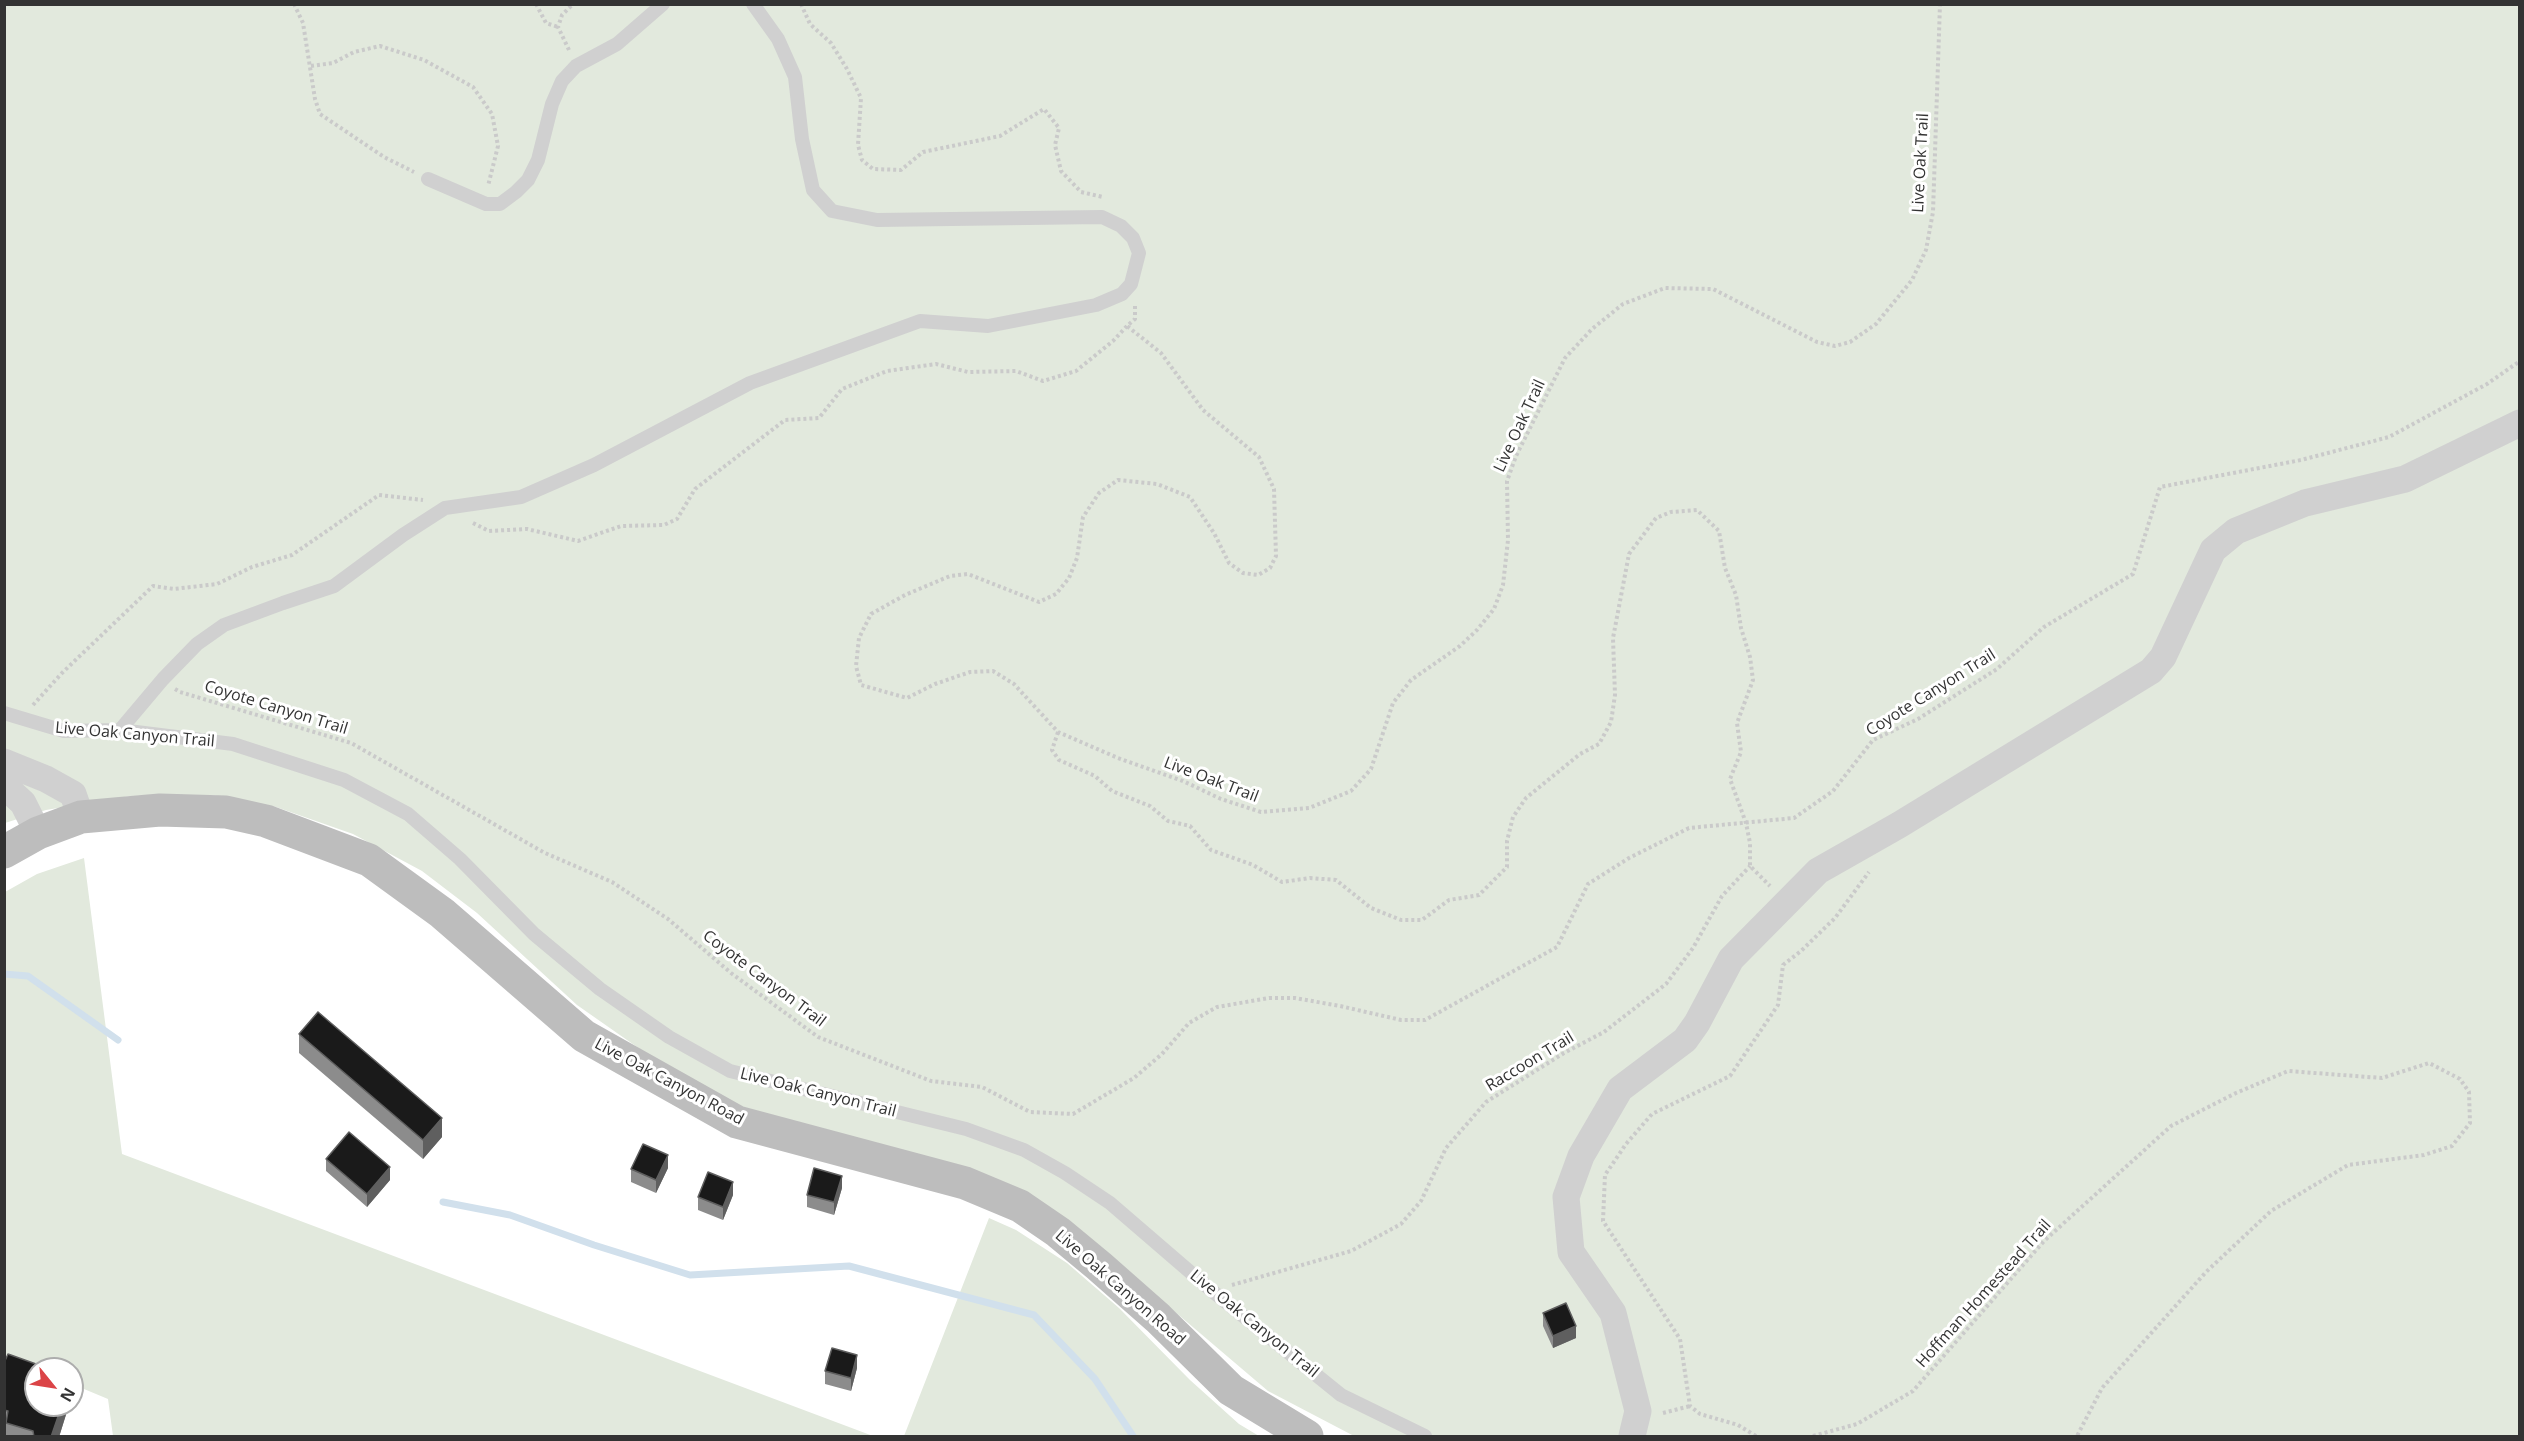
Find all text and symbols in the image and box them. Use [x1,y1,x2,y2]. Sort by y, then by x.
street label: Live Oak Trail [1909,113,1933,213]
street label: Live Oak Trail [1490,377,1550,475]
street label: Coyote Canyon Trail [1863,645,1999,741]
street label: Coyote Canyon Trail [202,677,350,739]
street label: Live Oak Canyon Trail [54,718,216,752]
street label: Live Oak Trail [1161,753,1261,807]
street label: Coyote Canyon Trail [699,927,829,1031]
street label: Raccoon Trail [1482,1028,1578,1096]
street label: Live Oak Canyon Road [591,1035,747,1129]
street label: Live Oak Canyon Trail [738,1064,898,1122]
street label: Hoffman Homestead Trail [1912,1216,2056,1372]
street label: Live Oak Canyon Road [1051,1226,1189,1350]
street label: Live Oak Canyon Trail [1186,1266,1322,1382]
north arrow [24,1357,84,1417]
text: N [55,1384,81,1406]

